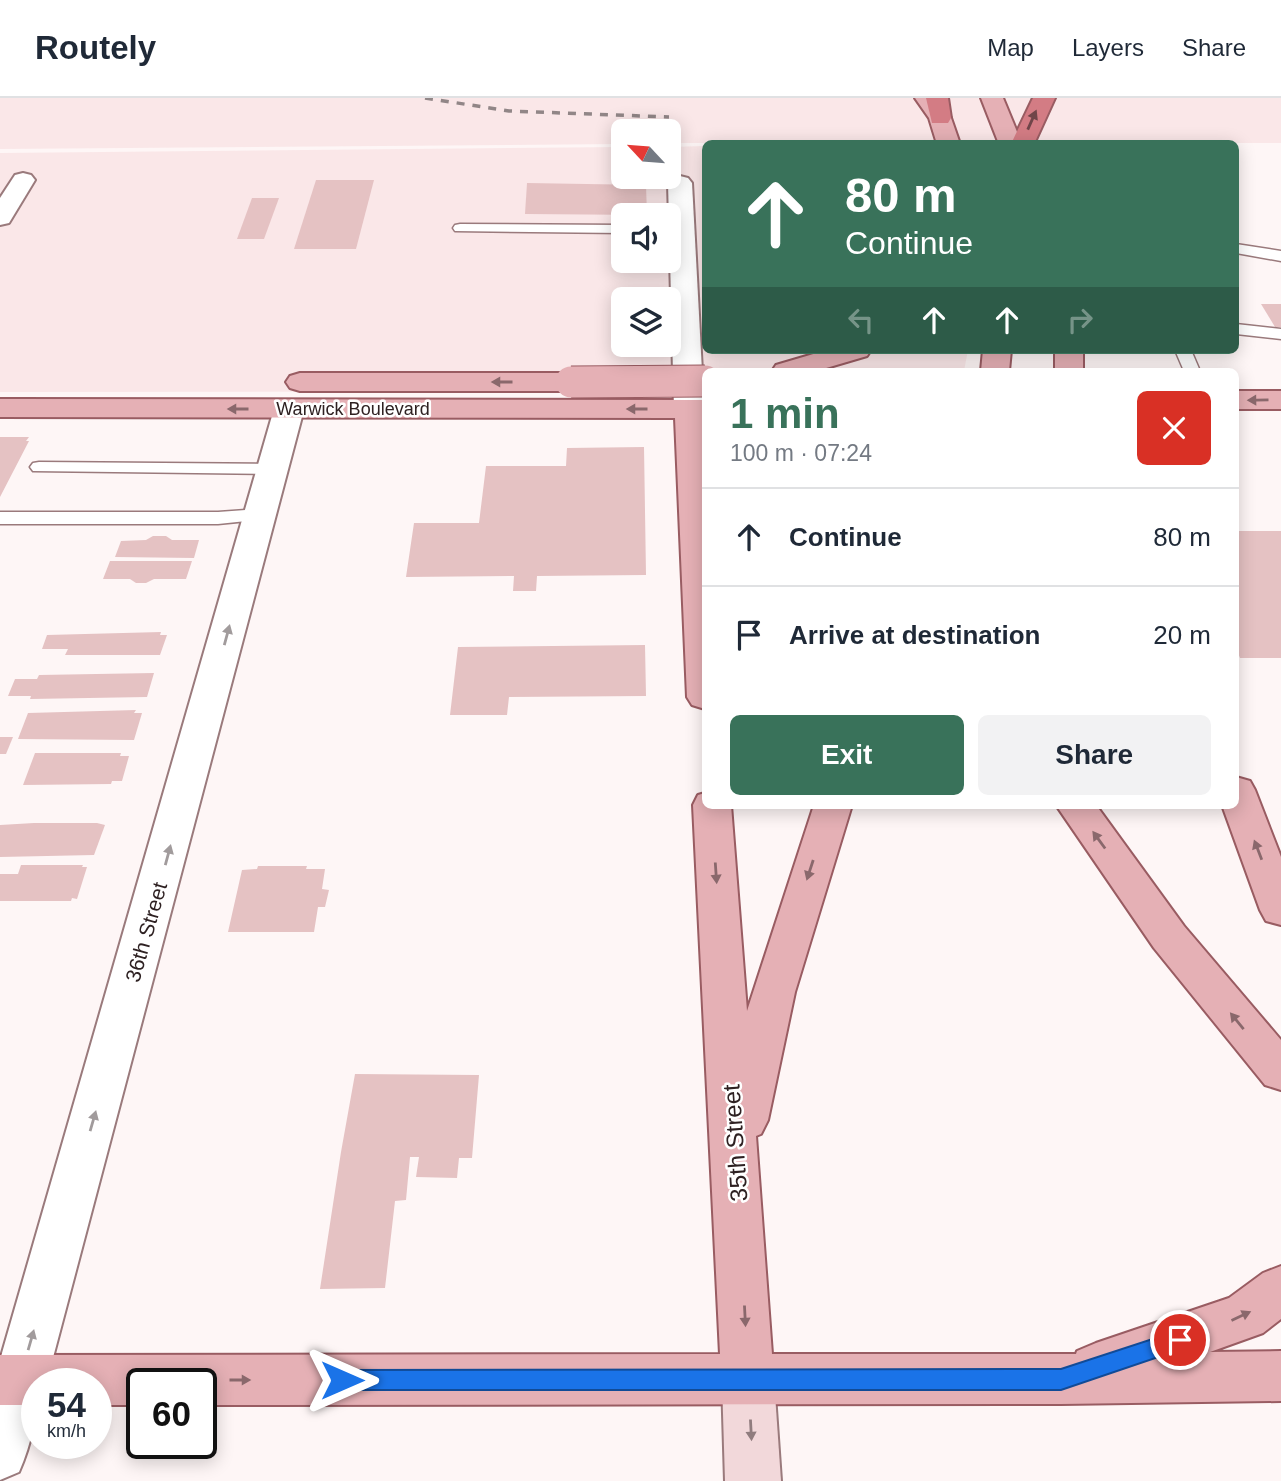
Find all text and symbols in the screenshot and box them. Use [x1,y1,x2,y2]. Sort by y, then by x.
text: Routely [35,29,156,66]
text: Map [987,34,1034,61]
text: Layers [1072,34,1144,61]
text: Share [1182,34,1246,61]
one-way arrow [1026,110,1038,130]
north arrow [611,119,681,189]
map controls [611,119,681,357]
icon: ahead [730,168,821,259]
text: 80 m [845,168,957,222]
button: sound [611,203,681,273]
text: Continue [845,225,973,261]
button: layers [611,287,681,357]
icon: left [842,301,880,339]
icon: ahead [915,301,953,339]
icon: ahead [988,301,1026,339]
icon: right [1061,301,1099,339]
one-way arrow [491,376,513,388]
text: 1 min [730,390,840,437]
button: close [1137,391,1211,465]
one-way arrow [1247,394,1269,406]
street label: Warwick Boulevard [276,399,430,419]
one-way arrow [227,403,249,415]
one-way arrow [626,403,648,415]
text: 100 m · 07:24 [730,440,872,466]
icon: ahead [730,518,768,556]
text: Continue [789,522,902,552]
text: 80 m [1153,522,1211,552]
icon: arrive [730,616,768,654]
text: Arrive at destination [789,620,1040,650]
text: 20 m [1153,620,1211,650]
one-way arrow [222,624,233,646]
button: Exit [730,715,964,795]
button: Share [978,715,1211,795]
one-way arrow [1092,831,1106,849]
one-way arrow [1253,840,1264,861]
one-way arrow [163,844,174,866]
one-way arrow [804,859,815,880]
one-way arrow [711,862,722,884]
street label: 36th Street [121,879,171,985]
one-way arrow [1229,1012,1244,1030]
street label: 35th Street [717,1083,753,1203]
one-way arrow [88,1110,99,1132]
one-way arrow [740,1306,751,1328]
pin [1150,1310,1210,1370]
one-way arrow [1231,1311,1251,1322]
icon: arrive [1161,1321,1199,1359]
one-way arrow [26,1329,37,1351]
position arrow [305,1343,379,1417]
speed limit sign: 60 [126,1368,217,1459]
one-way arrow [229,1374,251,1386]
text: 54 [47,1385,86,1424]
one-way arrow [745,1420,756,1442]
text: km/h [47,1421,86,1441]

